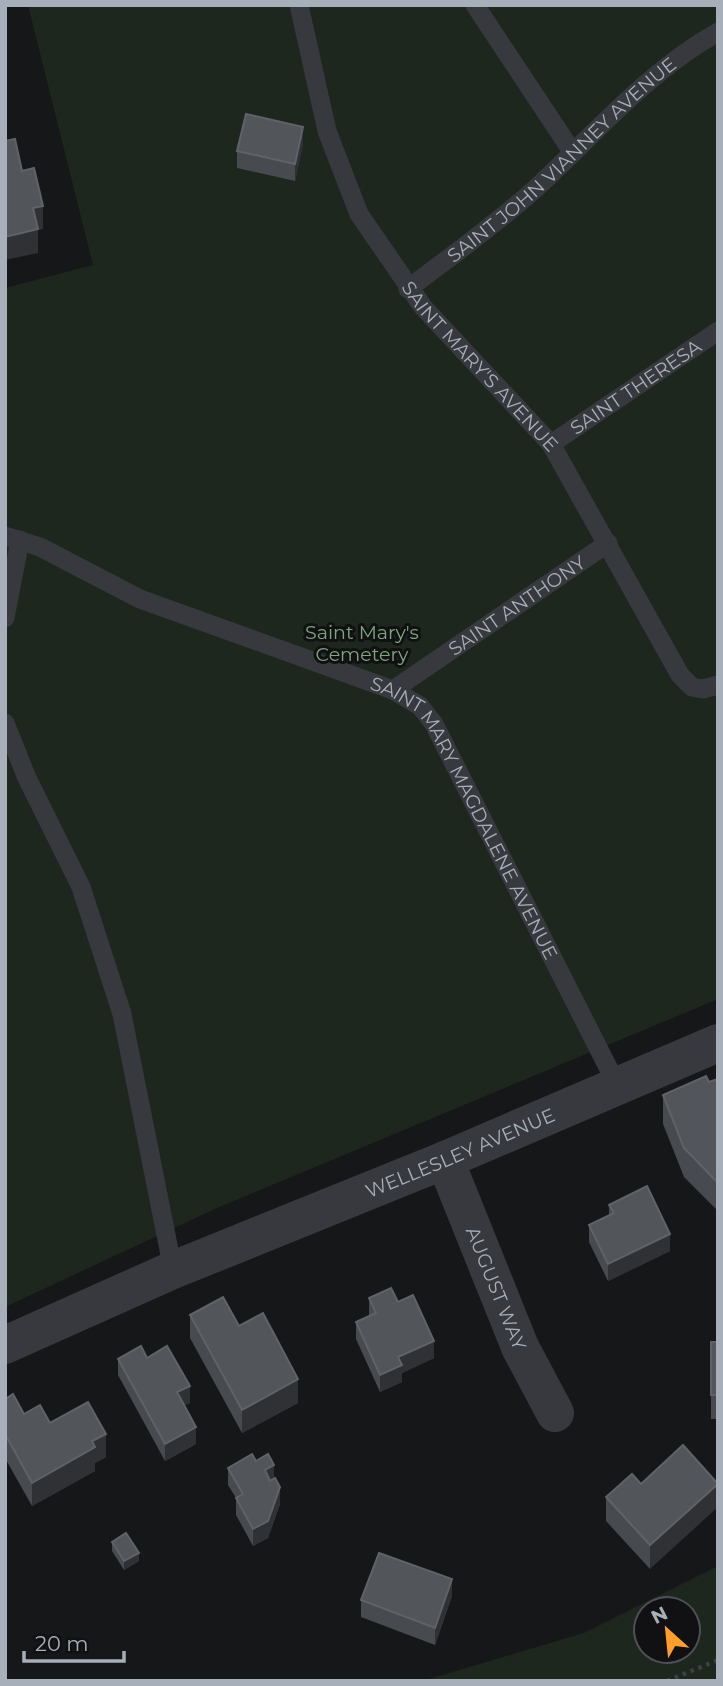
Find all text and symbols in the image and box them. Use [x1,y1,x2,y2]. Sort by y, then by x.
street label: SAINT JOHN VIANNEY AVENUE [442,52,681,267]
street label: SAINT MARY'S AVENUE [397,277,563,456]
street label: SAINT THERESA [566,334,706,439]
street label: SAINT ANTHONY [444,550,591,660]
park label: Saint Mary's Cemetery [305,621,419,666]
street label: SAINT MARY MAGDALENE AVENUE [368,671,563,963]
street label: WELLESLEY AVENUE [362,1103,558,1202]
street label: AUGUST WAY [461,1223,532,1354]
north arrow [632,1595,702,1665]
text: N [647,1602,672,1629]
scale bar [24,1620,124,1664]
text: 20 m [35,1631,89,1656]

